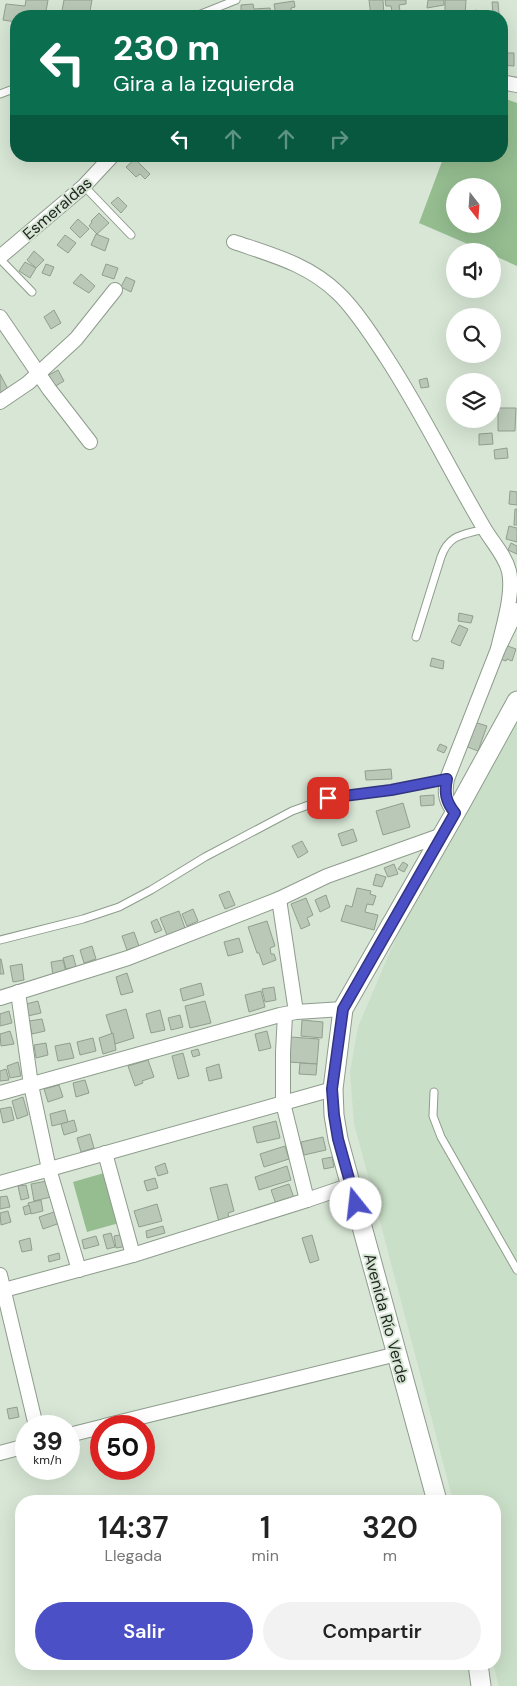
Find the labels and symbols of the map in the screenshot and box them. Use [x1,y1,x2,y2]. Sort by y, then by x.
street label: Esmeraldas [18,172,96,244]
north arrow [446,178,501,232]
pin [307,777,349,819]
position arrow [329,1177,381,1229]
street label: Avenida Río Verde [359,1251,414,1385]
speed limit sign: 50 [90,1415,155,1480]

